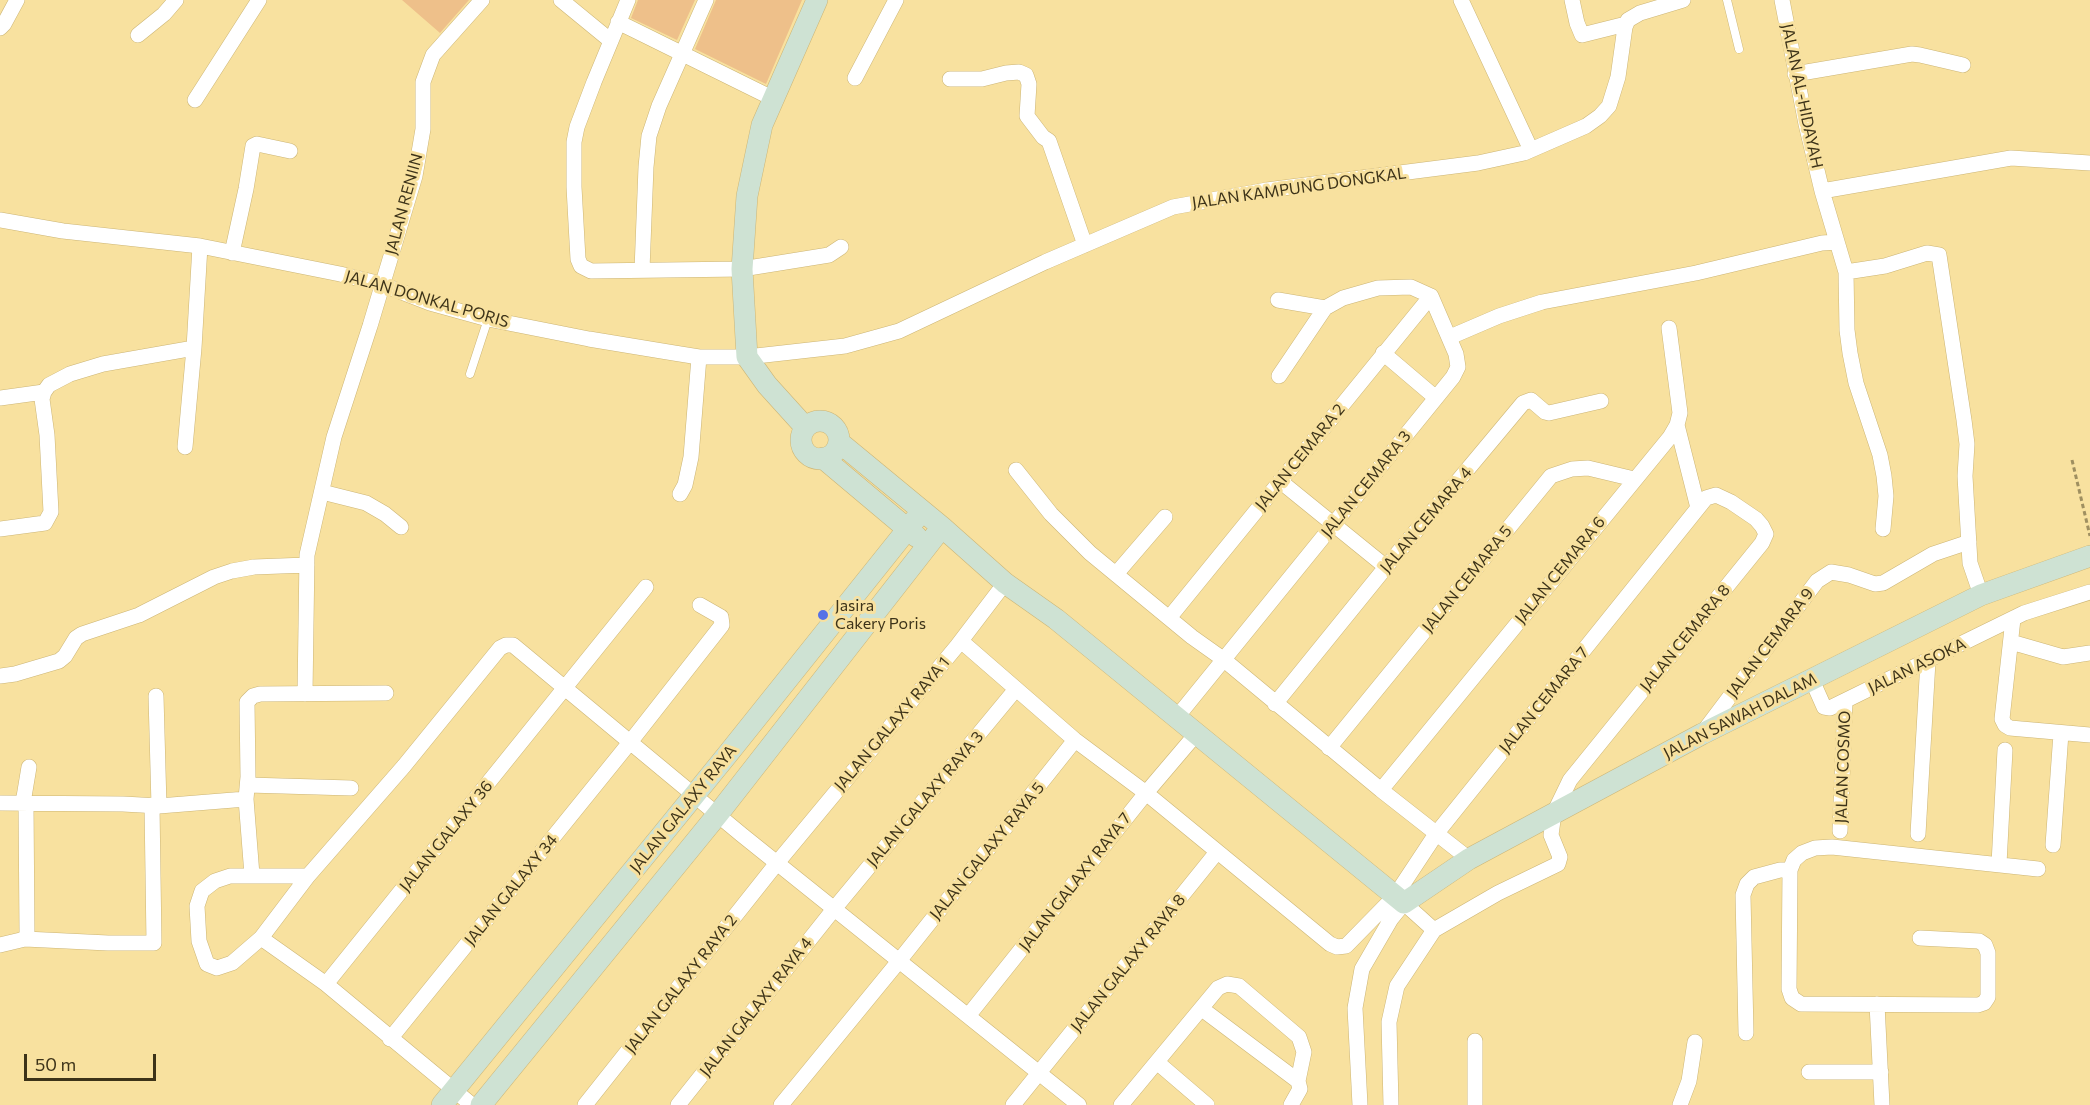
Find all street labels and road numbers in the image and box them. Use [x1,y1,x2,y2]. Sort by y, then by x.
street label: JALAN AL-HIDAYAH [1777,22,1827,170]
street label: JALAN RENIIN [381,151,427,257]
street label: JALAN KAMPUNG DONGKAL [1191,163,1407,213]
street label: JALAN DONKAL PORIS [343,266,511,332]
street label: JALAN CEMARA 2 [1251,400,1349,514]
street label: JALAN CEMARA 3 [1317,427,1415,541]
street label: JALAN CEMARA 4 [1376,463,1476,577]
street label: JALAN CEMARA 6 [1511,513,1609,627]
street label: JALAN CEMARA 5 [1418,522,1516,636]
street label: JALAN CEMARA 8 [1636,581,1734,695]
street label: JALAN CEMARA 9 [1723,584,1817,702]
street label: JALAN ASOKA [1865,634,1969,698]
street label: JALAN CEMARA 7 [1495,643,1593,757]
street label: JALAN GALAXY RAYA 1 [830,653,954,795]
street label: JALAN SAWAH DALAM [1660,669,1820,763]
street label: JALAN COSMO [1831,710,1855,824]
street label: JALAN GALAXY RAYA 3 [863,727,987,871]
street label: JALAN GALAXY RAYA [626,741,740,877]
street label: JALAN GALAXY 36 [395,777,497,895]
street label: JALAN GALAXY RAYA 5 [926,779,1048,923]
street label: JALAN GALAXY RAYA 7 [1015,809,1135,955]
street label: JALAN GALAXY 34 [460,831,562,949]
street label: JALAN GALAXY RAYA 8 [1067,890,1189,1036]
street label: JALAN GALAXY RAYA 2 [621,911,741,1057]
street label: JALAN GALAXY RAYA 4 [696,934,816,1080]

